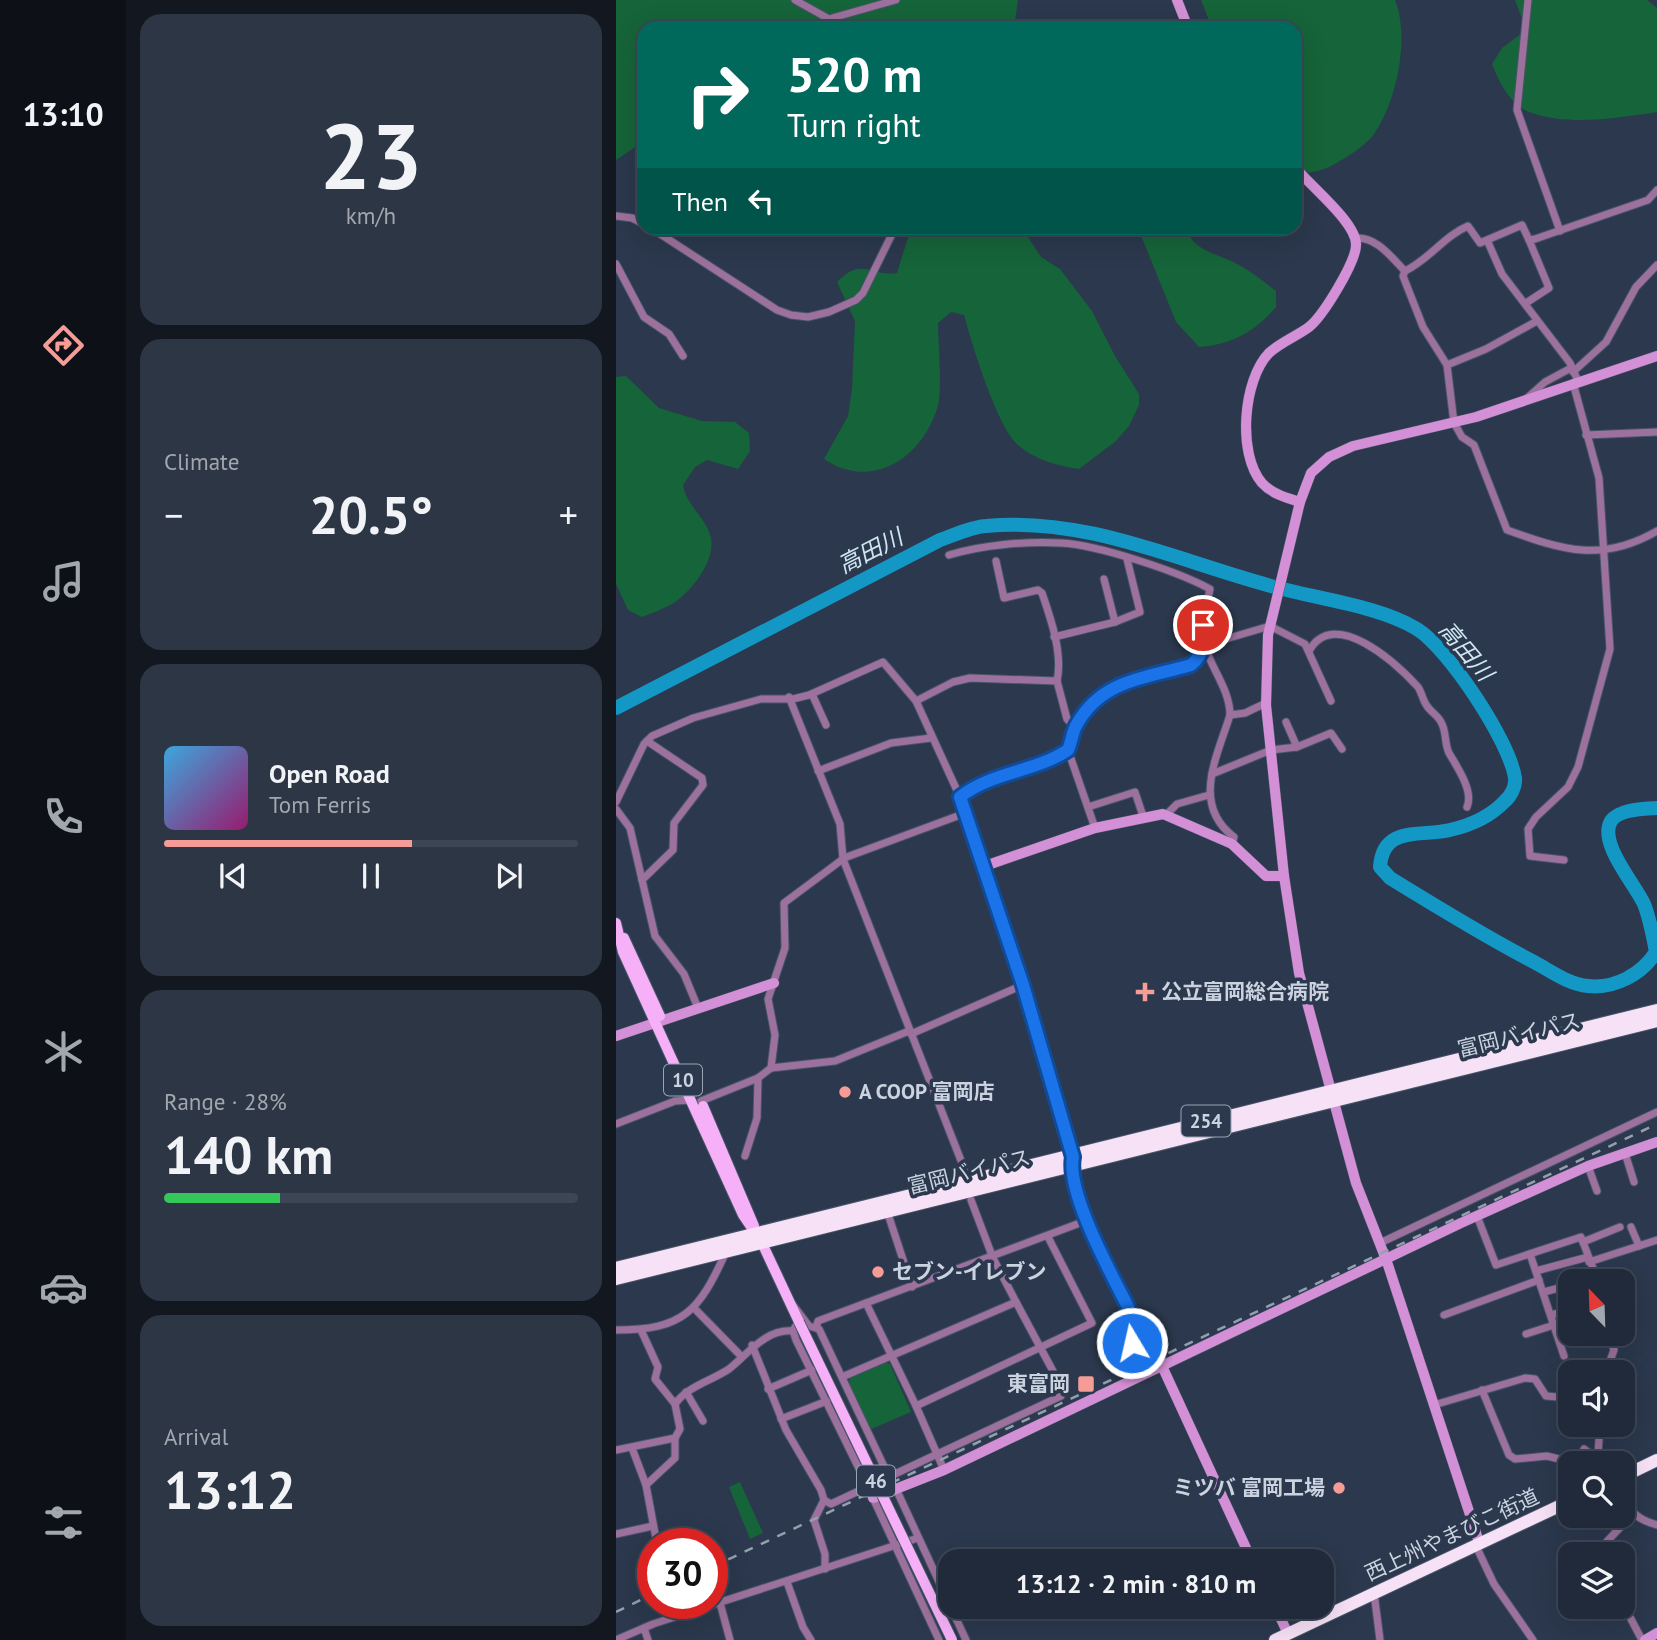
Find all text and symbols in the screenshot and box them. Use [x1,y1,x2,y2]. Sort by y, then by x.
text: 520 m [787,42,922,106]
icon: right [672,49,763,140]
text: 13:10 [22,93,104,135]
text: 23 [319,96,423,214]
text: Turn right [787,104,921,146]
icon: left [742,182,780,220]
text: Then [672,185,728,218]
text: km/h [346,201,396,230]
icon: directions [39,321,88,370]
text: Climate [164,447,239,476]
text: 20.5° [309,481,433,548]
text: − [164,490,183,539]
text: + [559,490,578,539]
water label: 高田川 [832,521,910,579]
icon: music [39,557,88,606]
pin [1173,595,1233,655]
icon: arrive [1184,606,1222,644]
water label: 高田川 [1433,615,1502,689]
text: Open Road [269,757,390,790]
text: Tom Ferris [269,790,371,819]
icon: phone [39,792,88,841]
icon: previous [214,857,252,895]
icon: pause [352,857,390,895]
icon: next [490,857,528,895]
place label: 公立富岡総合病院 [1161,978,1329,1005]
marker: 公立富岡総合病院 [1135,982,1155,1002]
street label: 富岡バイパス [1455,1006,1583,1063]
icon: climate [39,1027,88,1076]
road number: 10 [664,1064,702,1096]
place label: A COOP 富岡店 [859,1078,995,1105]
marker: A COOP 富岡店 [837,1084,853,1100]
text: Range · 28% [164,1087,287,1116]
road number: 254 [1182,1106,1230,1136]
text: 140 km [164,1121,333,1188]
street label: 富岡バイパス [905,1143,1033,1200]
place label: セブン-イレブン [892,1258,1047,1285]
icon: car [39,1263,88,1312]
marker: セブン-イレブン [870,1264,886,1280]
north arrow [1558,1269,1634,1346]
map controls [1558,1269,1635,1619]
position arrow [1095,1306,1169,1380]
button: sound [1558,1360,1635,1437]
place label: 東富岡 [1007,1370,1070,1397]
marker: 東富岡 [1076,1374,1096,1394]
text: Arrival [164,1422,228,1451]
button: search [1558,1451,1635,1528]
text: 13:12 [164,1456,296,1523]
road number: 46 [857,1466,895,1497]
place label: ミツバ 富岡工場 [1173,1474,1325,1501]
marker: ミツバ 富岡工場 [1331,1480,1347,1496]
street label: 西上州やまびこ街道 [1360,1482,1543,1587]
icon: filters [39,1498,88,1547]
speed limit sign: 30 [637,1528,728,1619]
button: layers [1558,1542,1635,1619]
text: 13:12 · 2 min · 810 m [1016,1567,1256,1600]

